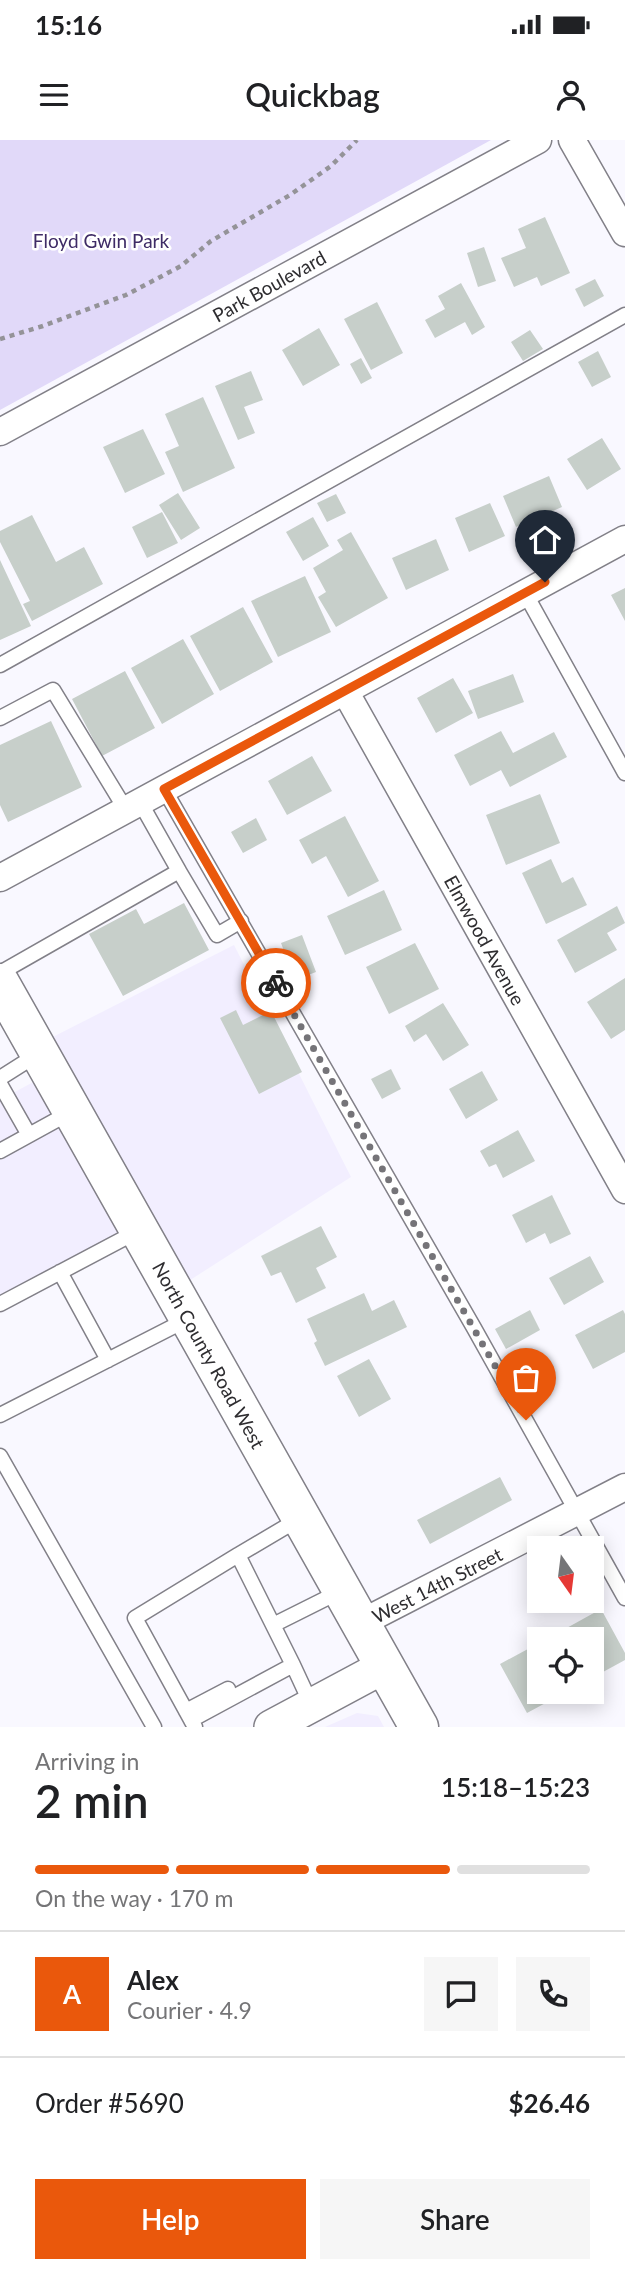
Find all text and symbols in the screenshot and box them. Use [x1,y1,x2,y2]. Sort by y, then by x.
text: 15:16 [35,9,102,41]
text: Quickbag [245,75,380,114]
icon: menu [35,76,73,114]
icon: person [552,76,590,114]
park label: Floyd Gwin Park [33,229,169,252]
street label: Park Boulevard [208,245,330,327]
pin [515,510,575,582]
icon: home [526,521,564,559]
street label: Elmwood Avenue [440,871,530,1009]
courier [241,948,311,1018]
icon: bike [257,964,295,1002]
street label: North County Road West [148,1258,270,1453]
pin [496,1348,556,1420]
icon: bag [507,1359,545,1397]
north arrow [527,1536,604,1614]
map controls [527,1536,604,1704]
street label: West 14th Street [368,1542,506,1628]
button: locate [527,1627,604,1704]
text: Arriving in [35,1747,139,1775]
text: 15:18–15:23 [441,1771,590,1803]
text: 2 min [35,1773,149,1828]
text: On the way · 170 m [35,1884,234,1912]
button: chat [424,1957,498,2031]
button: phone [516,1957,590,2031]
text: Alex [127,1964,179,1996]
text: A [63,1978,81,2010]
text: Courier · 4.9 [127,1996,252,2024]
text: Order #5690 [35,2087,184,2119]
text: $26.46 [508,2087,590,2119]
button: Help [35,2179,306,2259]
button: Share [320,2179,590,2259]

